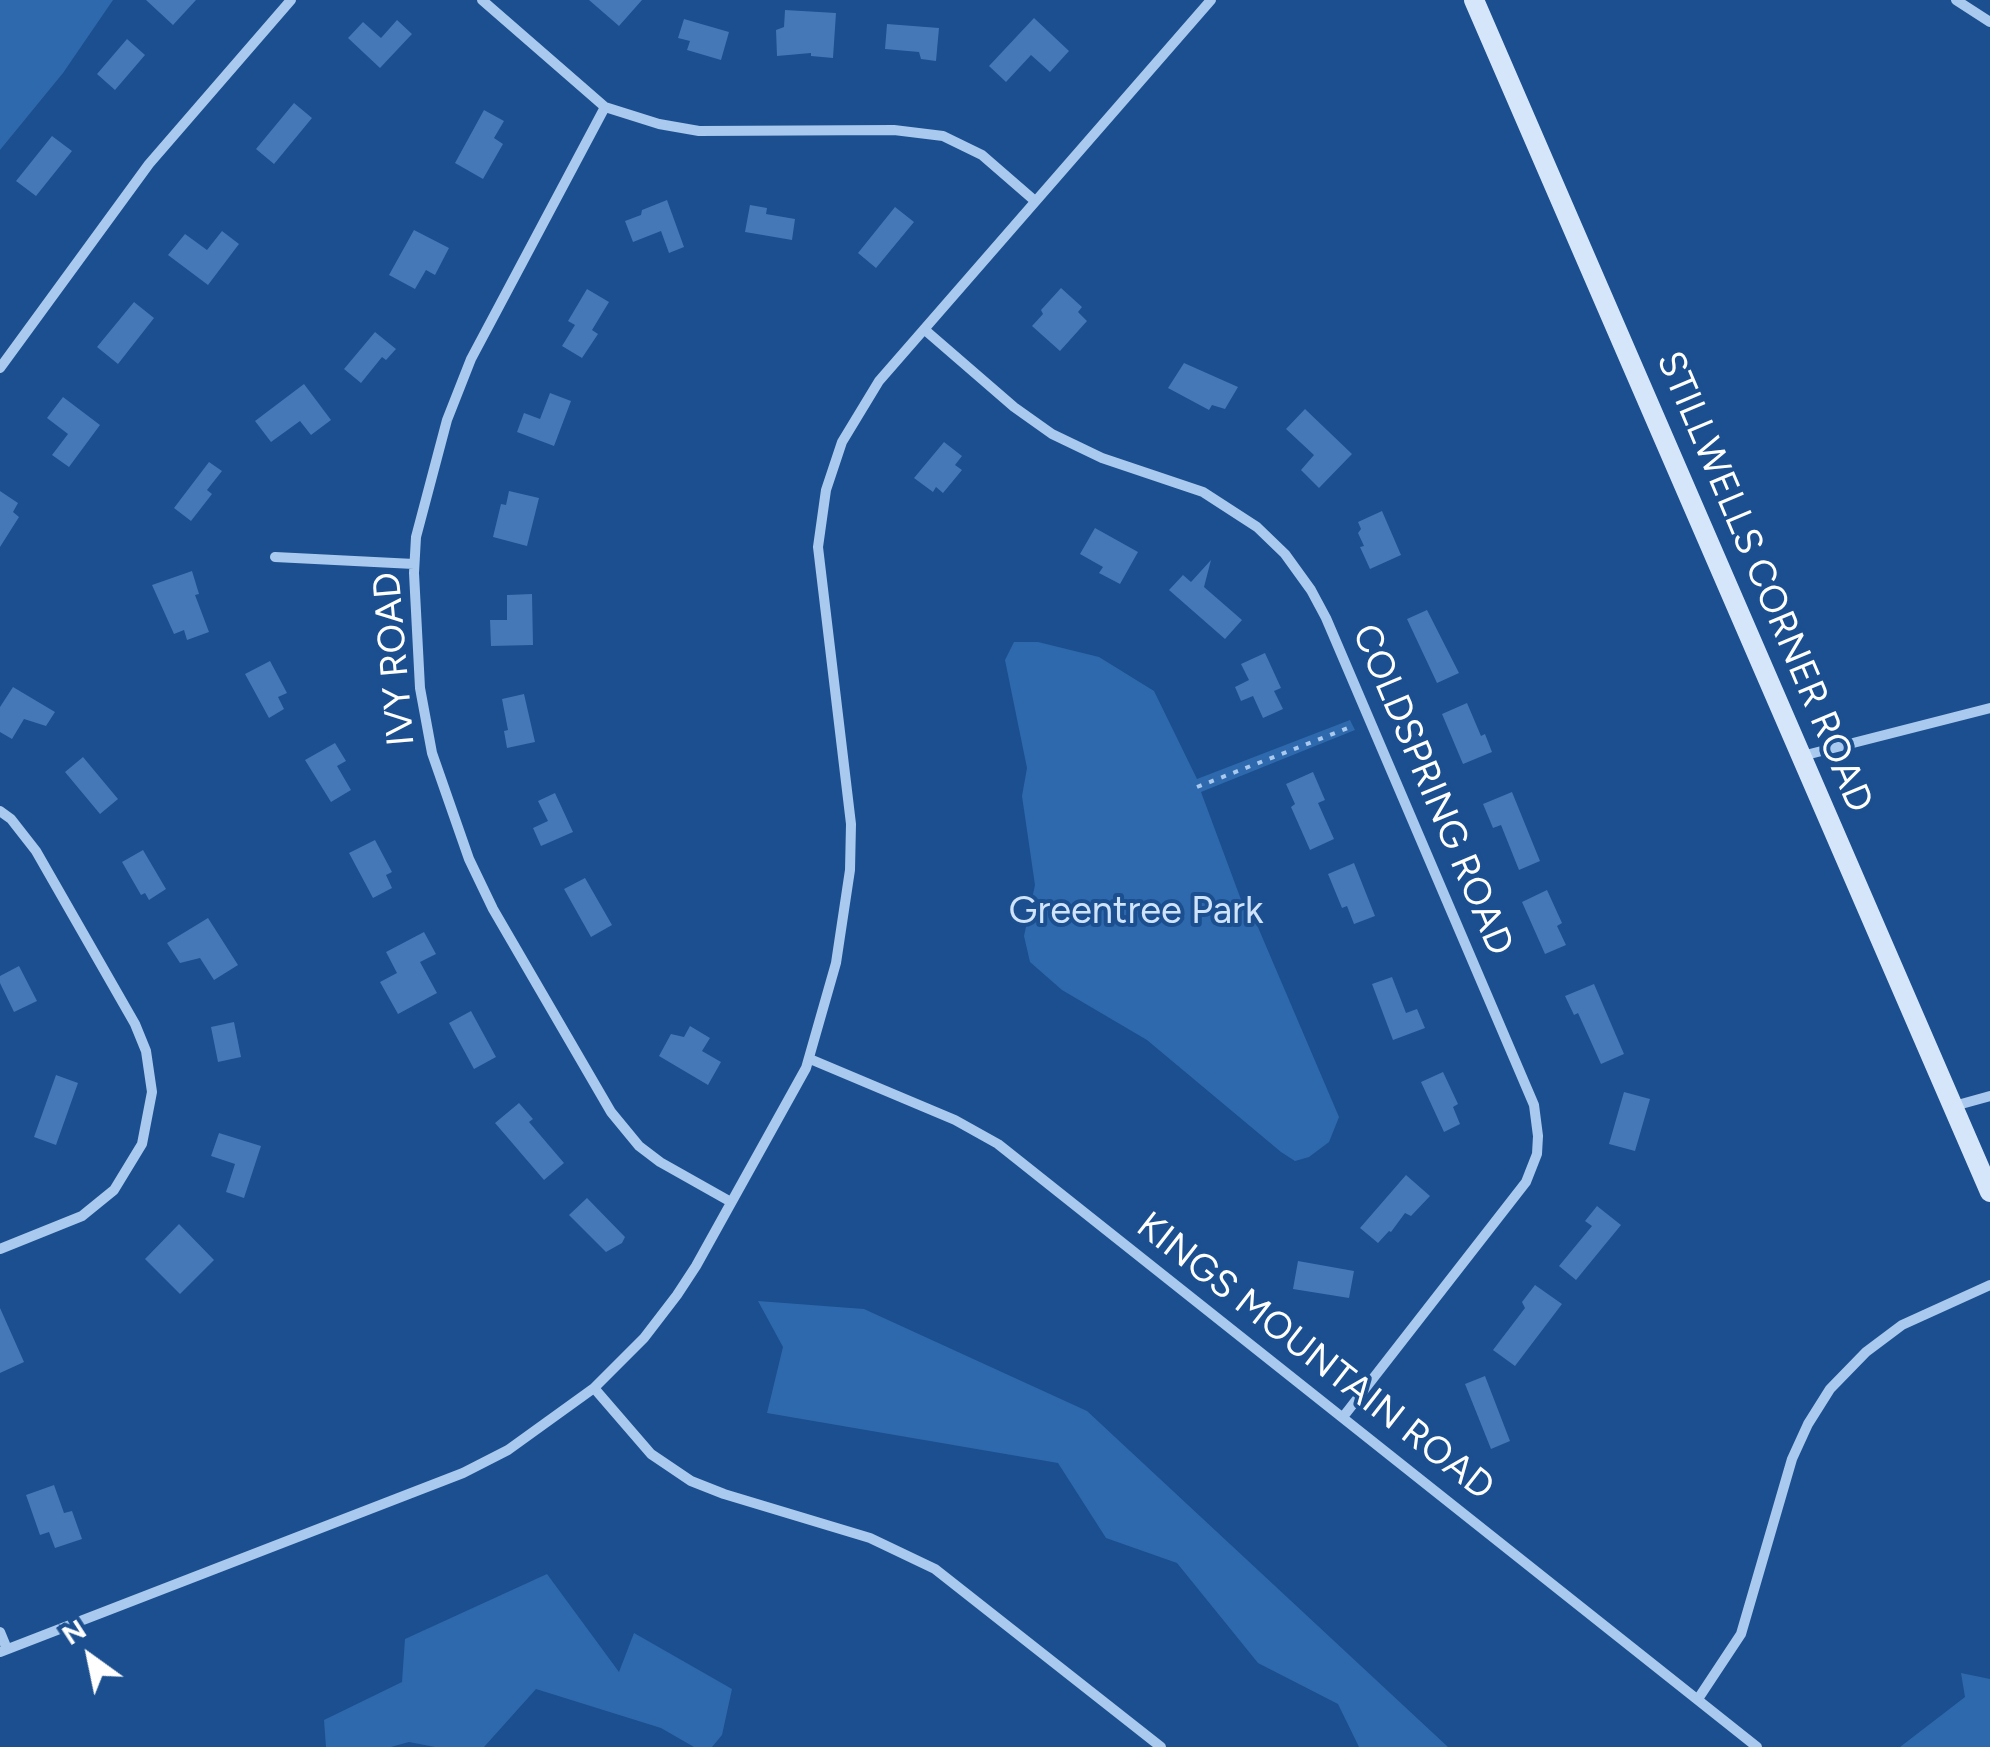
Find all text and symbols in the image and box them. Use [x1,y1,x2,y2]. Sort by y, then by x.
street label: STILLWELLS CORNER ROAD [1646,345,1882,819]
street label: IVY ROAD [365,570,425,748]
street label: COLDSPRING ROAD [1342,618,1522,962]
park label: Greentree Park [1009,889,1263,935]
street label: KINGS MOUNTAIN ROAD [1127,1203,1503,1511]
north arrow [40,1607,140,1707]
text: N [55,1612,92,1652]

